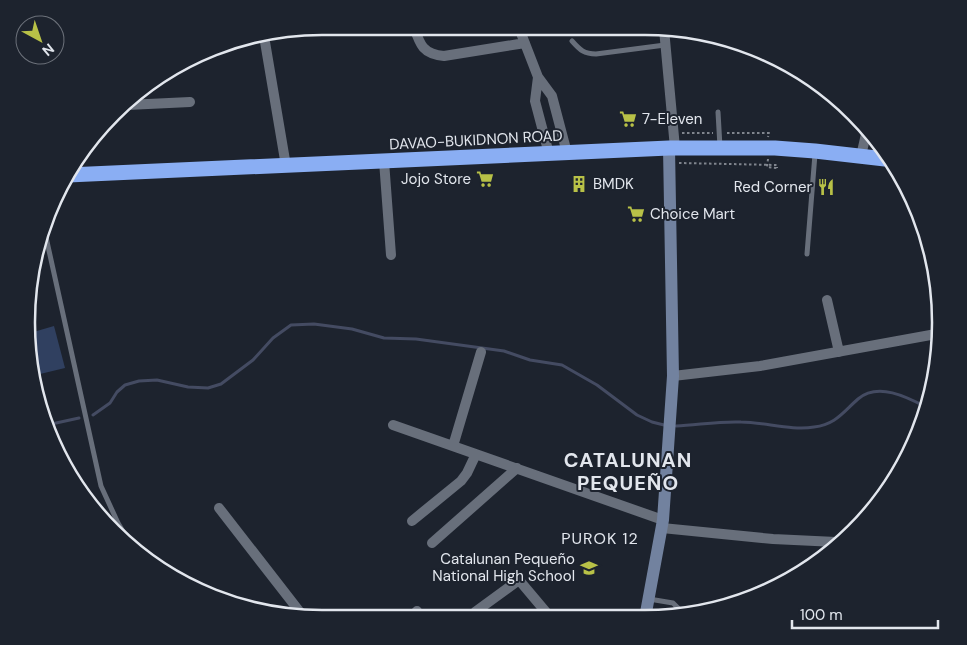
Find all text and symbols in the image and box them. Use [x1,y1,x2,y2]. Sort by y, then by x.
north arrow [15,15,65,65]
text: N [39,40,58,60]
supermarket icon: 7-Eleven [618,109,638,129]
place label: 7-Eleven [642,109,702,129]
street label: DAVAO-BUKIDNON ROAD [389,125,563,155]
place label: Jojo Store [401,169,471,189]
supermarket icon: Jojo Store [475,169,495,189]
building icon: BMDK [569,174,589,194]
place label: BMDK [593,174,634,194]
place label: Red Corner [734,177,812,197]
restaurant icon: Red Corner [816,177,836,197]
supermarket icon: Choice Mart [626,204,646,224]
place label: Choice Mart [650,204,735,224]
district label: CATALUNAN PEQUEÑO [564,447,692,496]
district label: PUROK 12 [561,528,639,549]
place label: Catalunan Pequeño National High School [432,549,575,586]
school or university icon: Catalunan Pequeño National High School [579,558,599,578]
scale bar [792,598,938,630]
text: 100 m [800,605,843,625]

